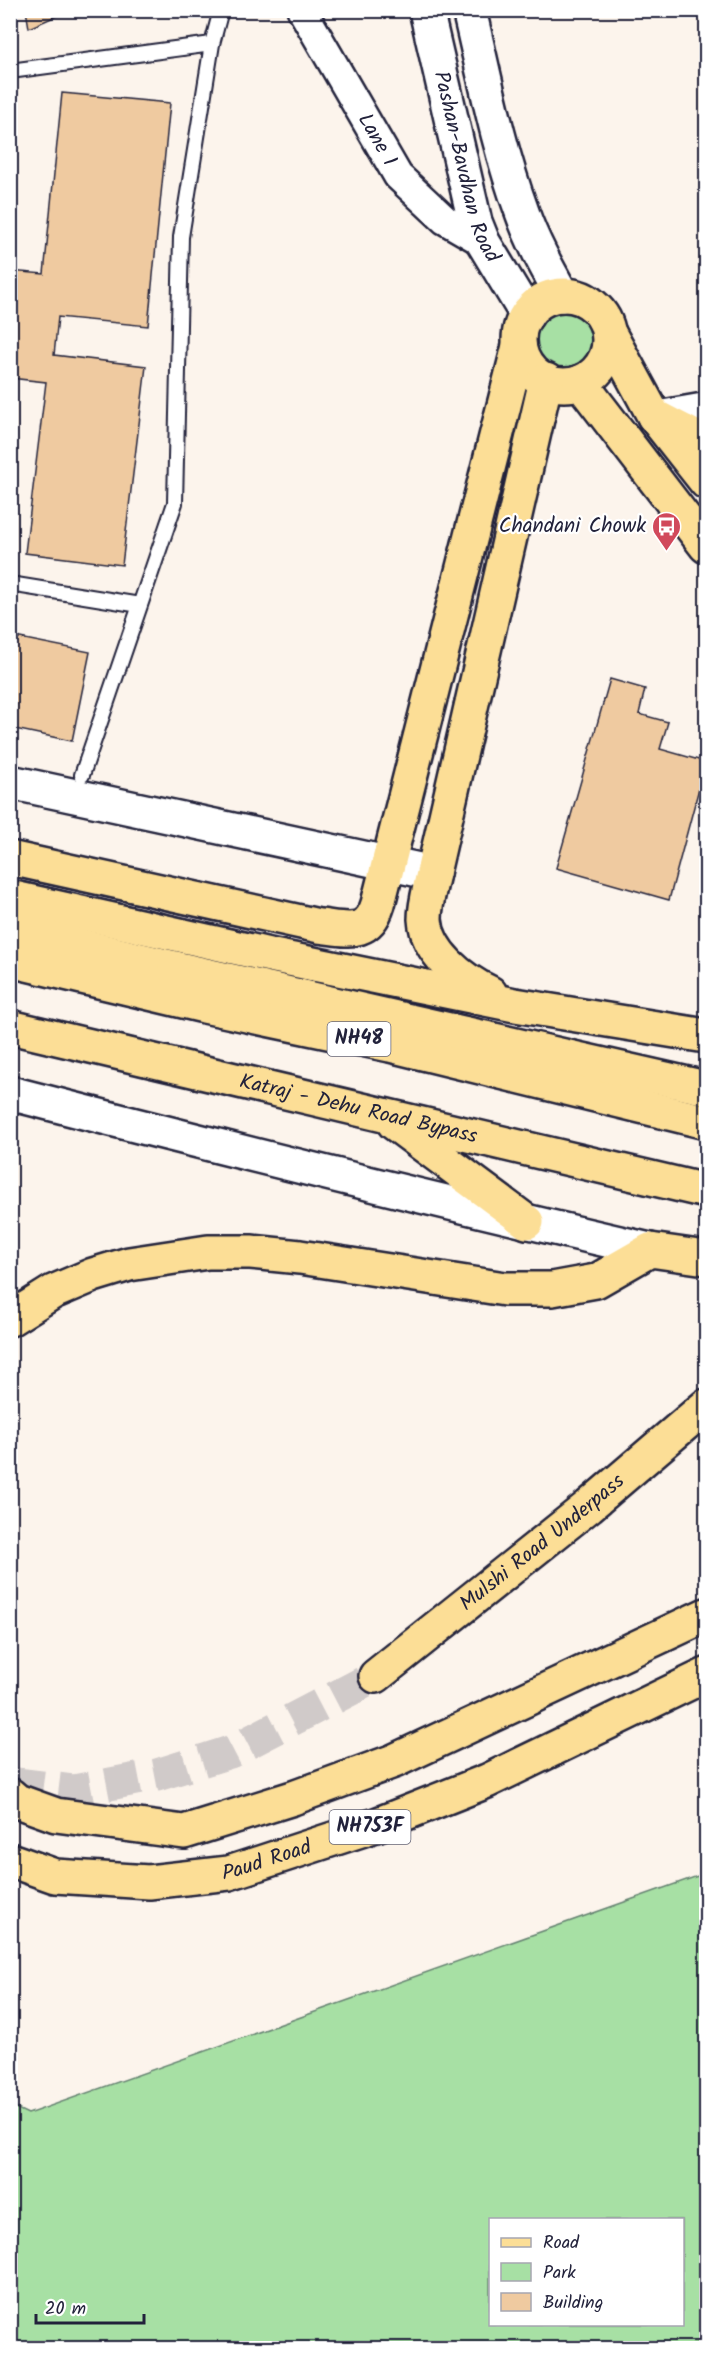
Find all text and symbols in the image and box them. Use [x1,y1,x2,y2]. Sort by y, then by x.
street label: Pashan-Bavdhan Road [424,68,509,270]
street label: Lane 1 [349,107,406,173]
place label: Chandani Chowk [499,510,646,543]
bus stop icon: Chandani Chowk [651,510,683,552]
road number: NH48 [328,1022,391,1056]
street label: Katraj - Dehu Road Bypass [236,1065,481,1153]
street label: Mulshi Road Underpass [452,1466,632,1620]
road number: NH753F [330,1810,410,1844]
street label: Paud Road [221,1831,316,1890]
legend [489,2218,684,2326]
text: Road [543,2229,580,2258]
text: Park [543,2259,576,2288]
scale bar [36,2287,144,2325]
text: Building [543,2289,603,2318]
text: 20 m [45,2295,86,2324]

